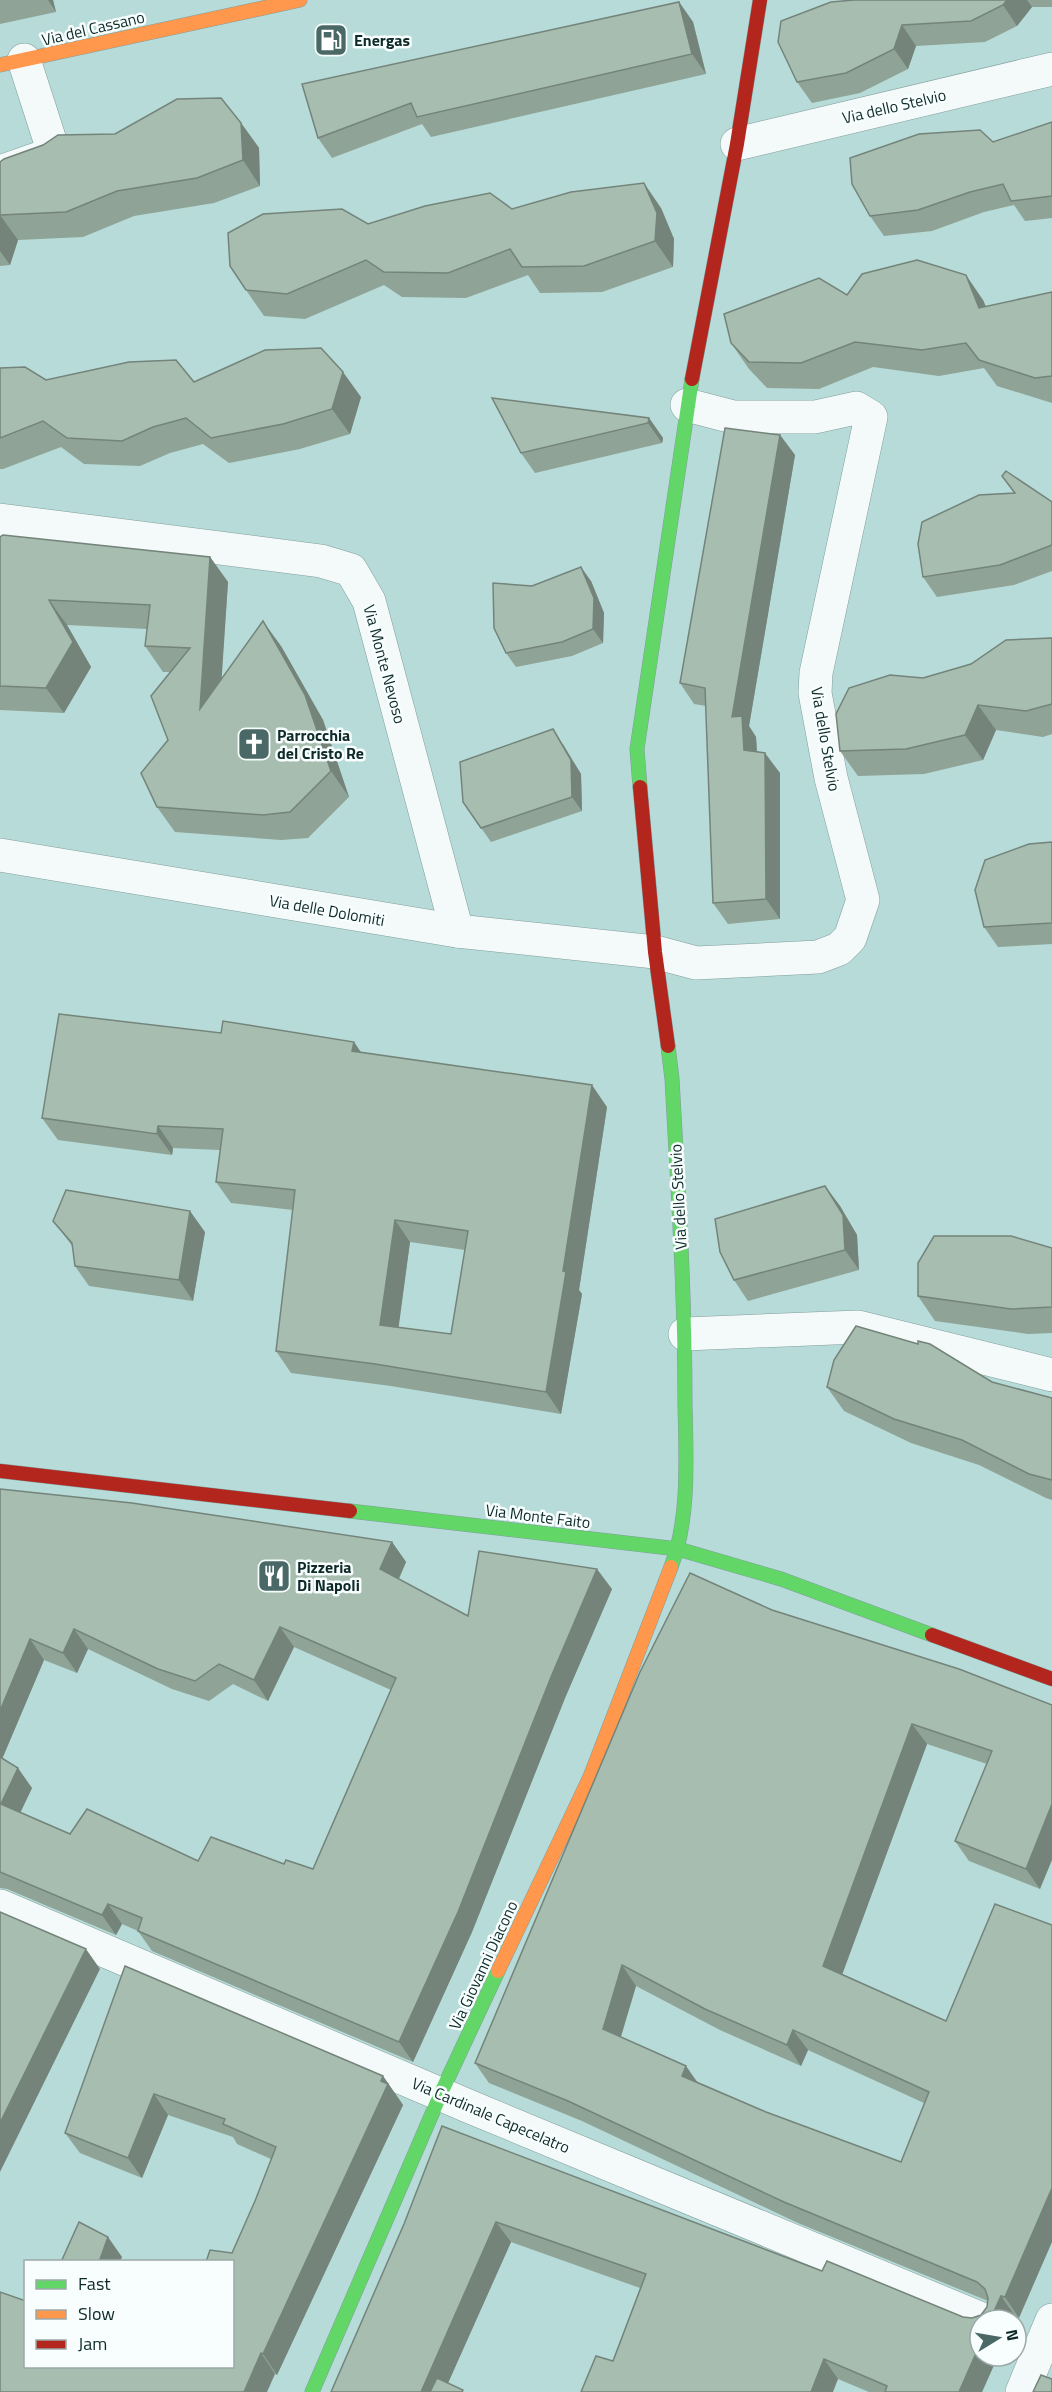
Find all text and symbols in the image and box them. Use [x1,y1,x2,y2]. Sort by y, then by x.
street label: Via del Cassano [39,5,147,51]
fuel station icon: Energas [313,22,349,58]
place label: Energas [354,28,410,52]
street label: Via dello Stelvio [840,82,948,130]
street label: Via Monte Nevoso [358,602,412,726]
street label: Via dello Stelvio [805,685,847,793]
place label: Parrocchia del Cristo Re [277,723,364,765]
church icon: Parrocchia del Cristo Re [236,726,272,762]
street label: Via delle Dolomiti [267,888,387,932]
street label: Via dello Stelvio [663,1144,693,1250]
street label: Via Monte Faito [484,1498,592,1534]
place label: Pizzeria Di Napoli [297,1555,360,1597]
restaurant icon: Pizzeria Di Napoli [256,1558,292,1594]
street label: Via Giovanni Diacono [443,1896,523,2034]
street label: Via Cardinale Capecelatro [408,2071,574,2159]
legend [24,2260,234,2368]
text: Fast [78,2270,111,2297]
text: Slow [78,2300,115,2327]
north arrow [968,2308,1028,2368]
text: N [1000,2327,1026,2343]
text: Jam [78,2330,107,2357]

